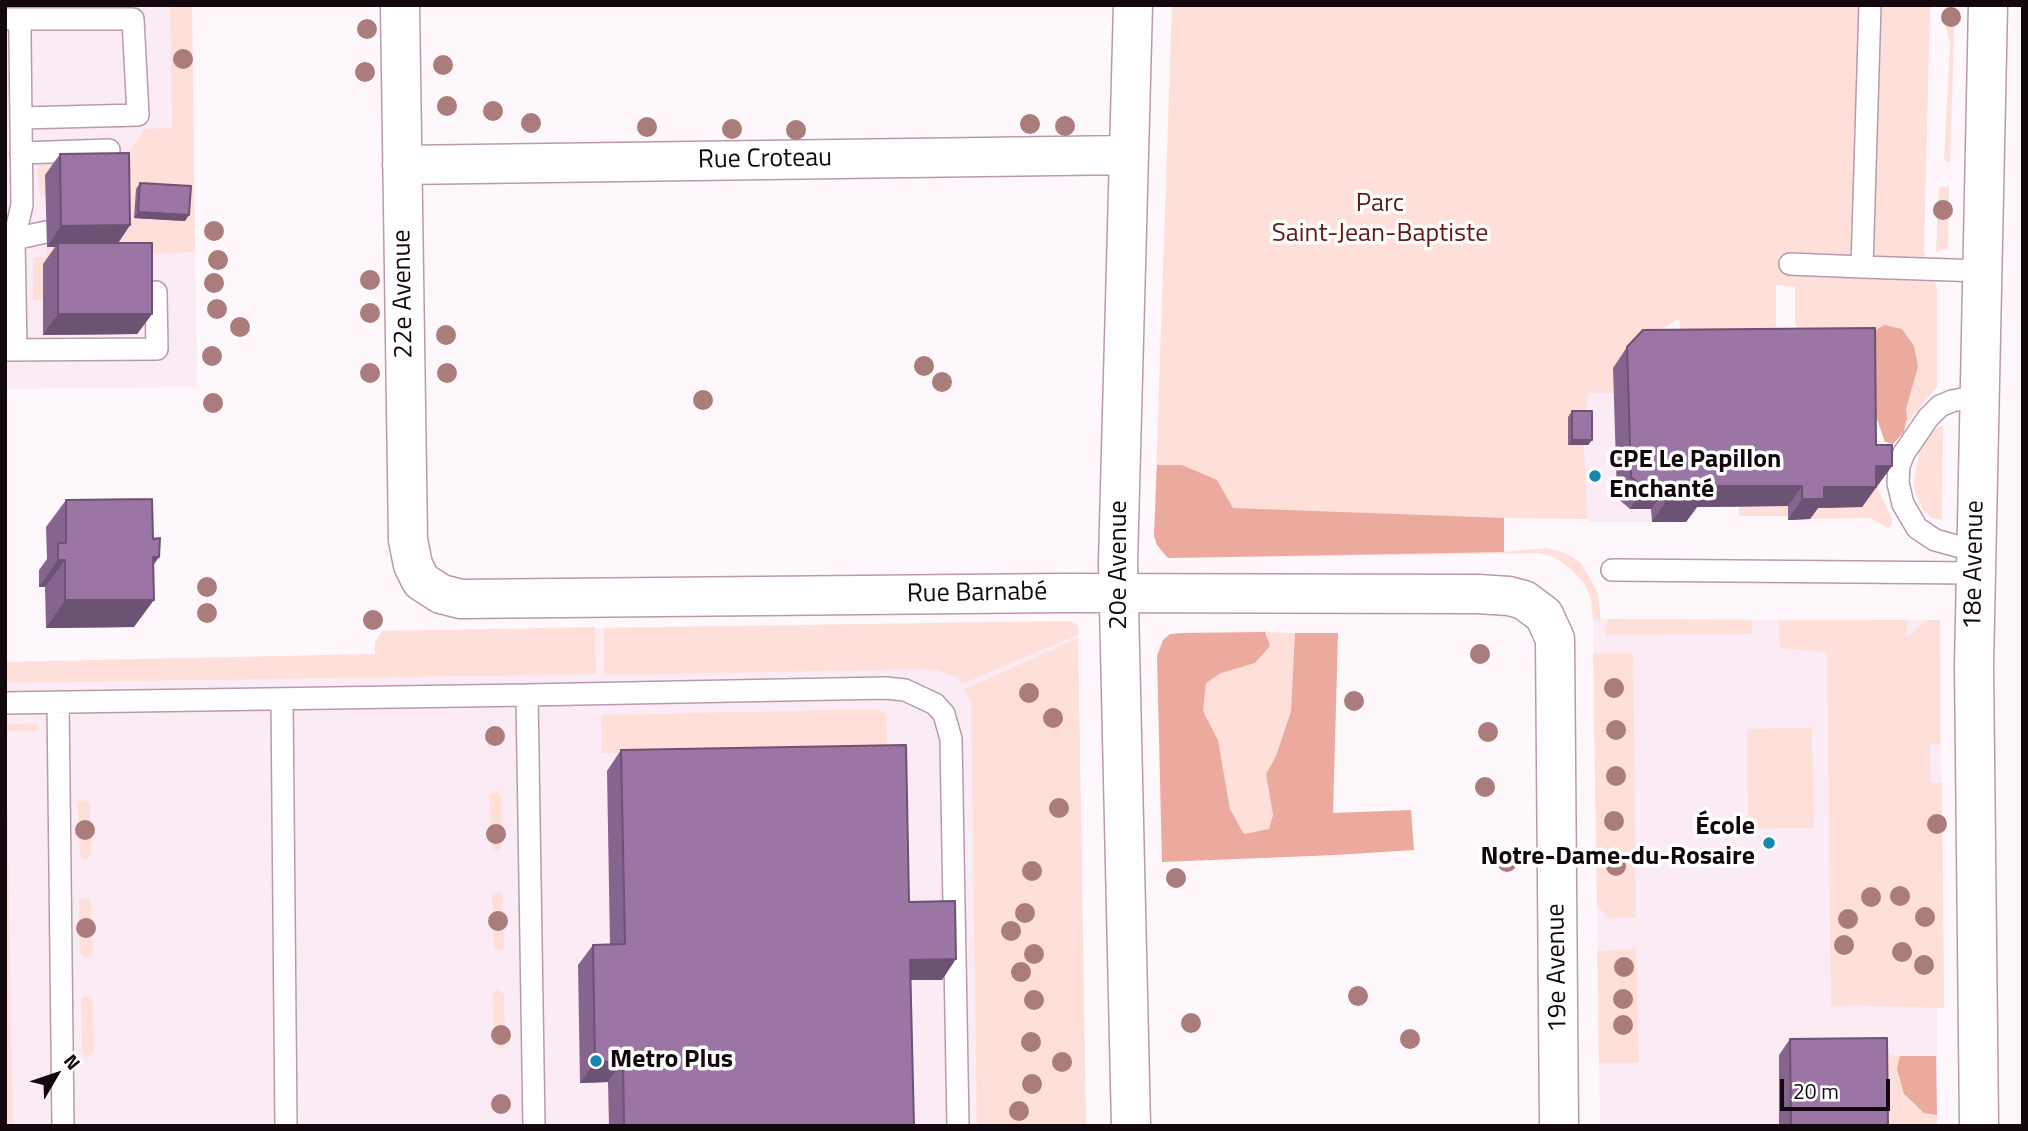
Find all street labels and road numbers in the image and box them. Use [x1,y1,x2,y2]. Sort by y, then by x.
street label: Rue Croteau [698,143,832,177]
street label: 22e Avenue [387,229,421,359]
street label: 20e Avenue [1104,500,1136,630]
street label: 18e Avenue [1958,500,1992,630]
street label: Rue Barnabé [907,577,1047,611]
street label: 19e Avenue [1541,903,1575,1033]

